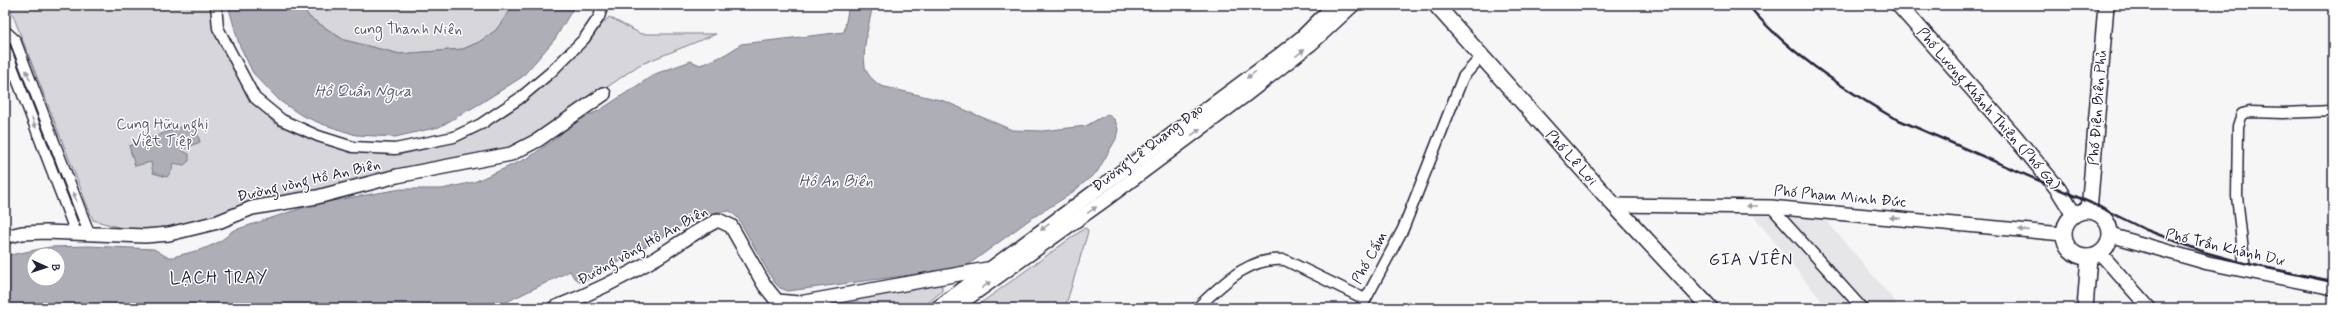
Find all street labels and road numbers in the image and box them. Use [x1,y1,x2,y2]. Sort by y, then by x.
street label: Phố Lương Khánh Thiện (Phố Ga) [1911,23,2065,196]
street label: Phố Điện Biên Phủ [2084,50,2112,166]
street label: Đường Lê Quang Đạo [1088,100,1208,197]
street label: Phố Lê Lợi [1541,126,1601,190]
street label: Đường vòng Hồ An Biên [235,155,383,208]
street label: Phố Phạm Minh Đức [1773,181,1907,213]
street label: Đường vòng Hồ An Biên [574,202,712,291]
street label: Phố Trần Khánh Dư [2163,225,2287,272]
street label: Phố Cấm [1347,228,1393,288]

